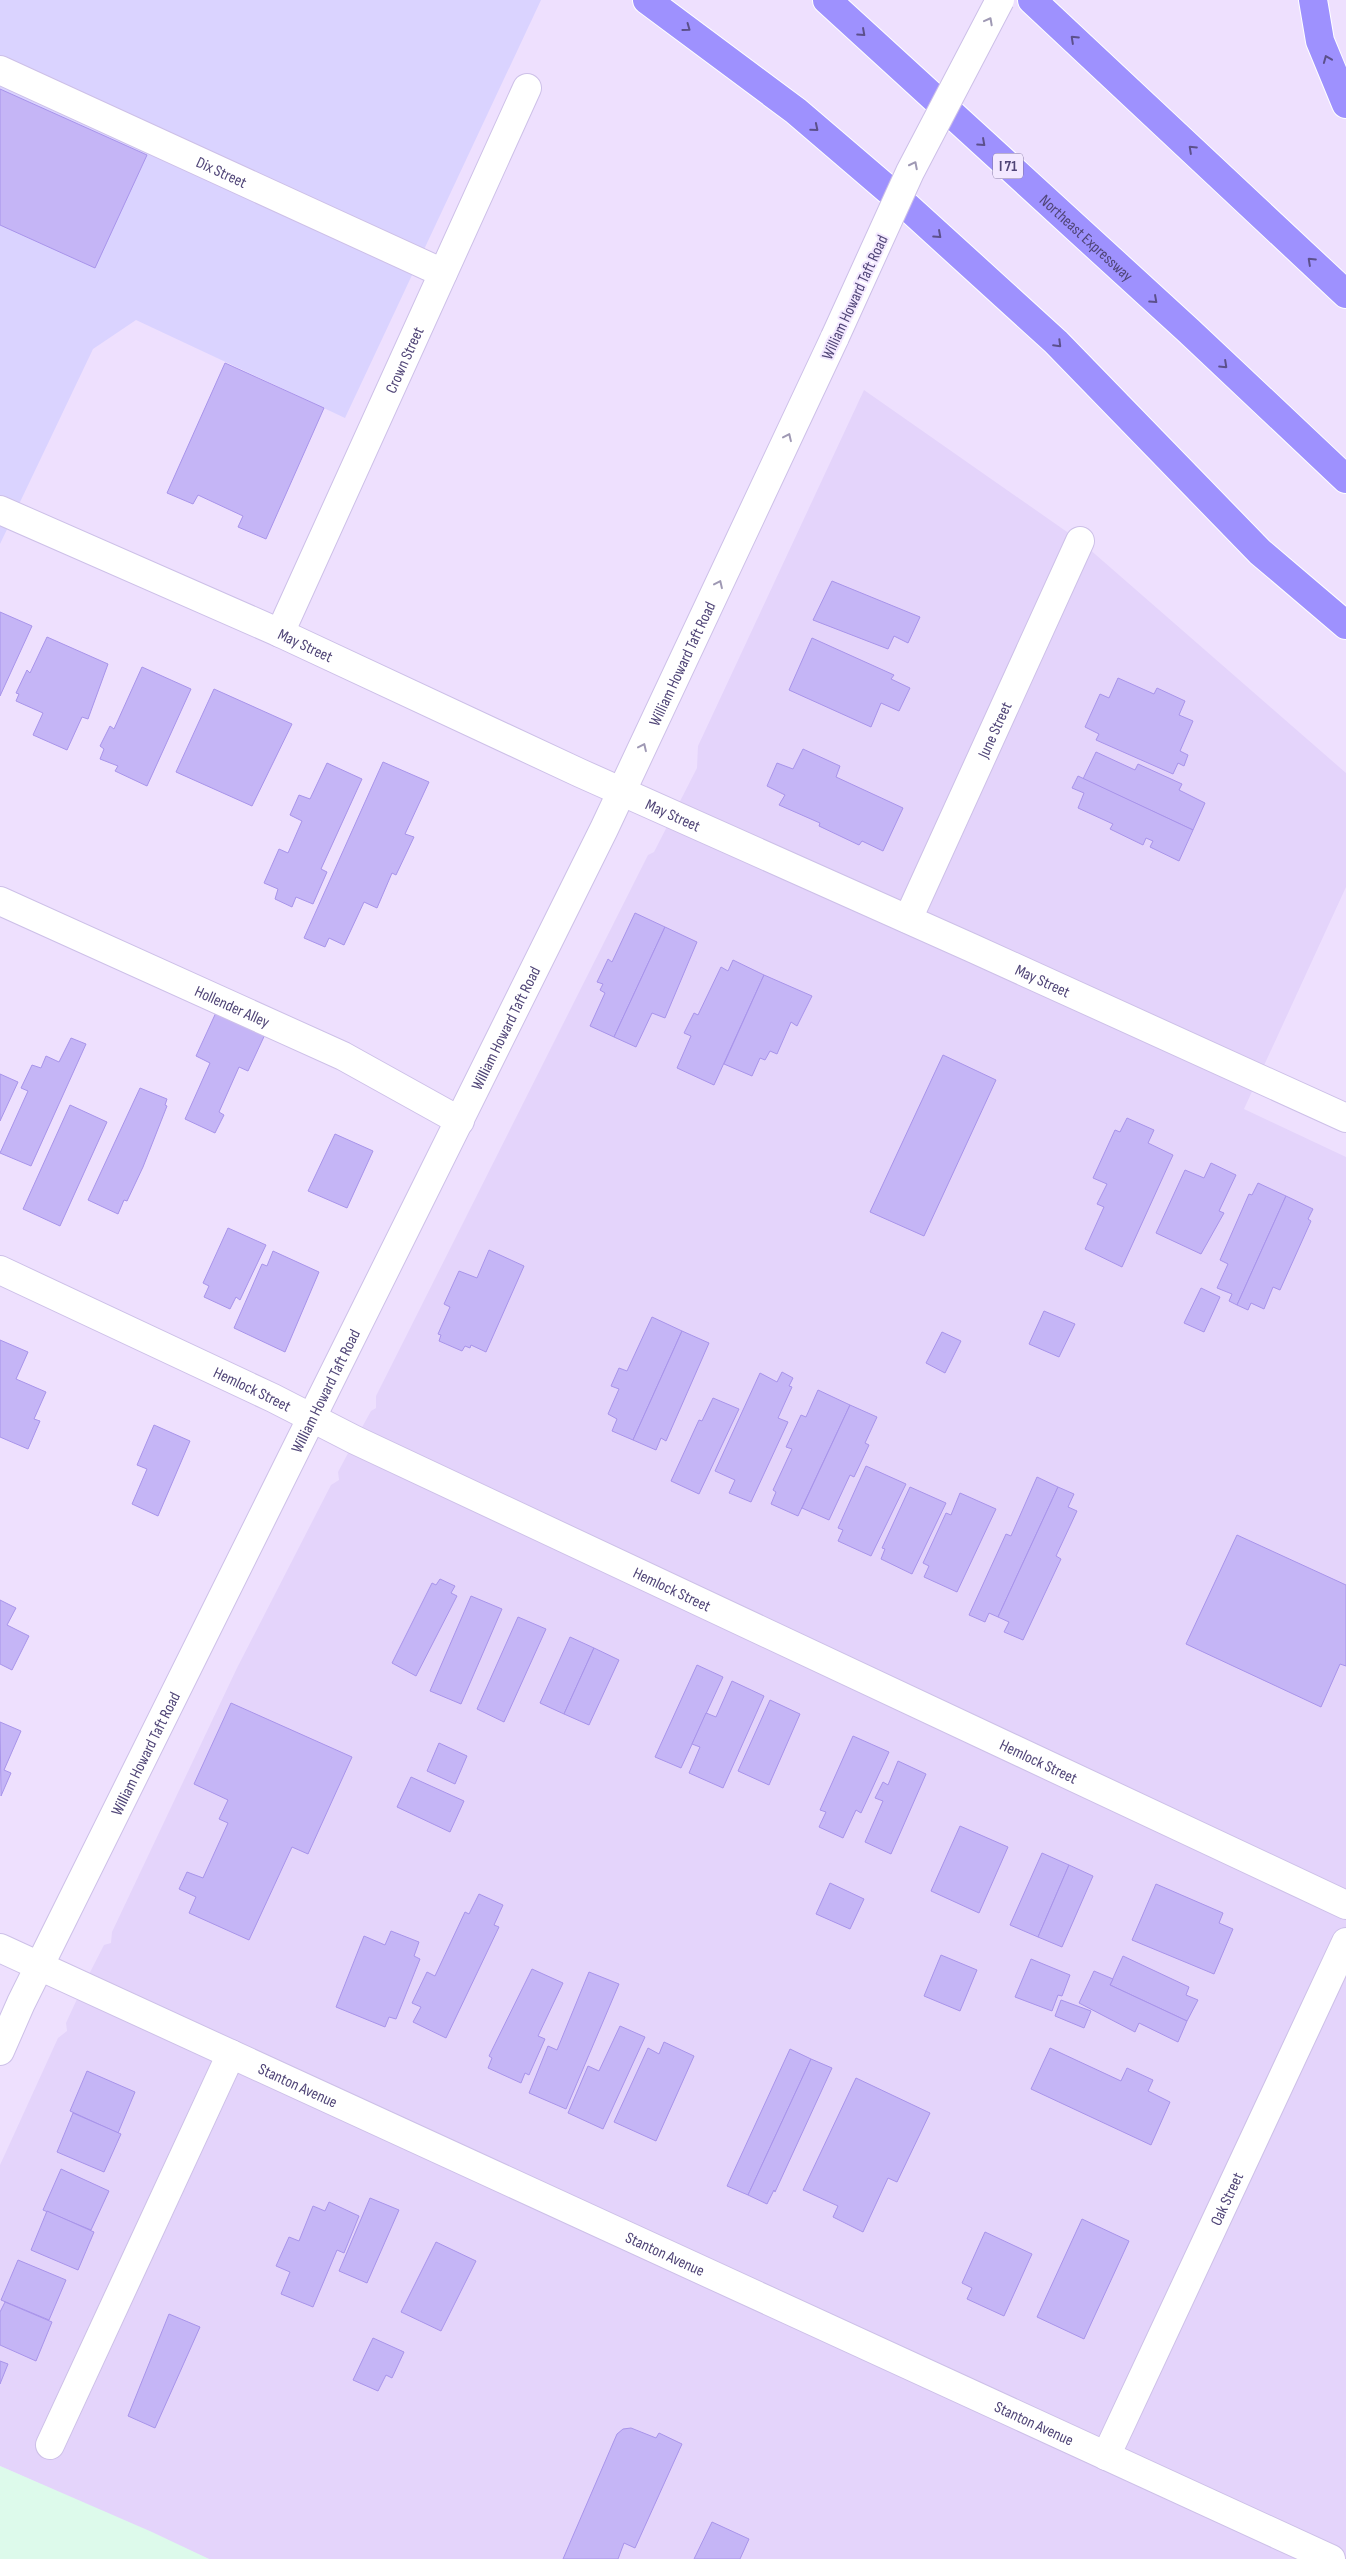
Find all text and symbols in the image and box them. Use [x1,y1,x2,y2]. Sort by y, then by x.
one-way arrow [983,17,993,26]
one-way arrow [681,23,690,31]
one-way arrow [857,27,866,36]
one-way arrow [1070,36,1079,45]
one-way arrow [1323,55,1334,64]
one-way arrow [810,122,819,131]
one-way arrow [977,137,986,146]
one-way arrow [1189,146,1198,155]
street label: Dix Street [193,153,249,193]
road number: I 71 [993,154,1023,178]
one-way arrow [908,161,918,170]
street label: Northeast Expressway [1035,191,1136,286]
one-way arrow [932,229,941,238]
street label: William Howard Taft Road [818,232,893,363]
one-way arrow [1307,258,1316,267]
one-way arrow [1148,294,1157,303]
street label: Crown Street [382,324,429,397]
one-way arrow [1052,338,1061,347]
one-way arrow [1219,359,1228,368]
one-way arrow [782,433,793,442]
one-way arrow [713,580,724,589]
street label: William Howard Taft Road [646,599,720,729]
street label: May Street [275,625,335,667]
street label: June Street [974,699,1017,762]
one-way arrow [636,743,647,752]
street label: May Street [642,795,703,837]
street label: May Street [1012,961,1073,1002]
street label: William Howard Taft Road [468,964,545,1093]
street label: Hollender Alley [191,982,272,1032]
street label: William Howard Taft Road [288,1327,365,1456]
street label: Hemlock Street [210,1364,294,1417]
street label: Hemlock Street [630,1564,713,1617]
street label: William Howard Taft Road [108,1689,185,1819]
street label: Hemlock Street [996,1736,1080,1789]
street label: Stanton Avenue [255,2060,340,2113]
street label: Oak Street [1207,2170,1248,2229]
street label: Stanton Avenue [622,2228,707,2281]
street label: Stanton Avenue [991,2398,1076,2450]

